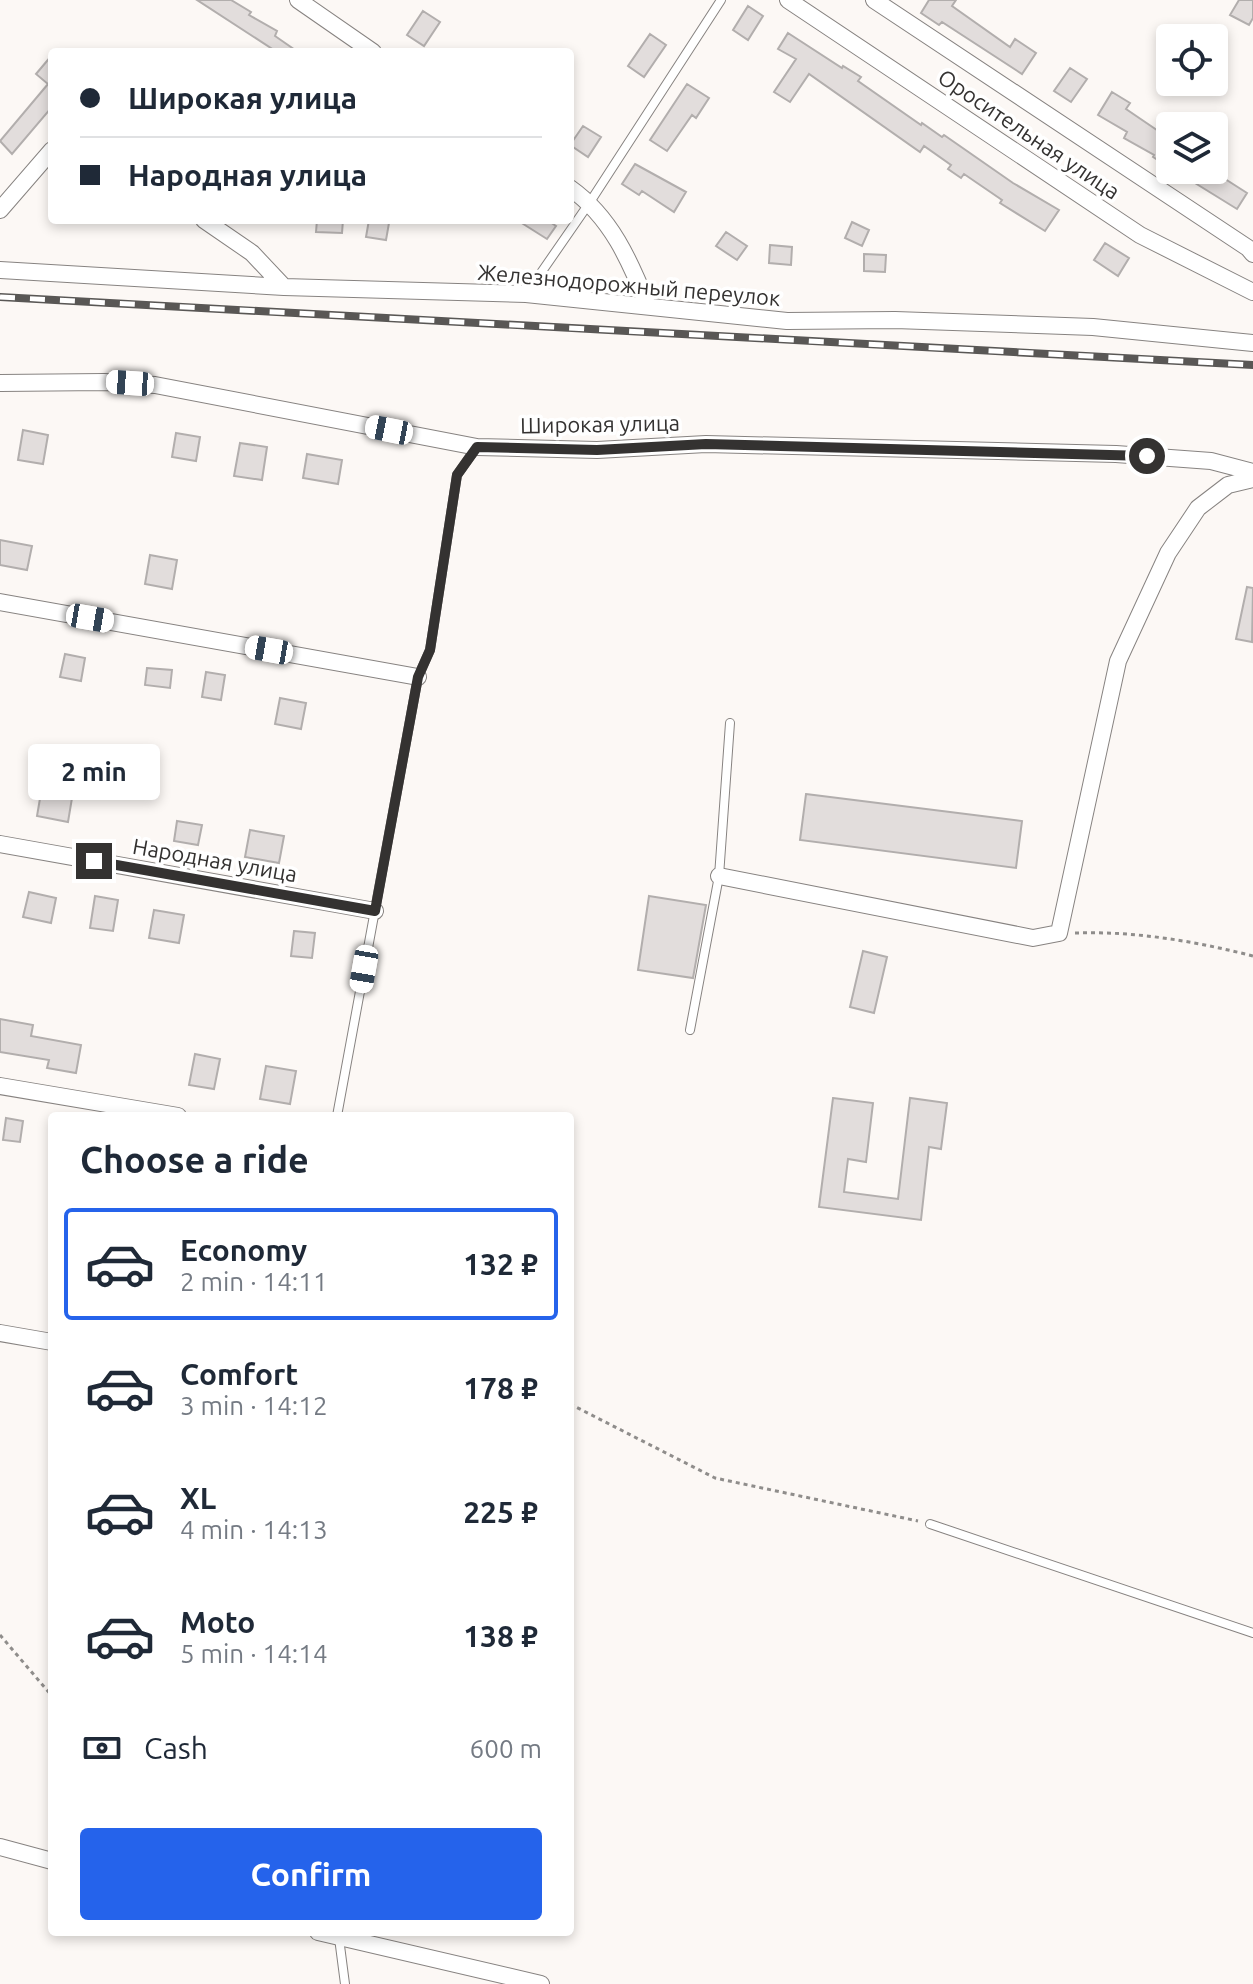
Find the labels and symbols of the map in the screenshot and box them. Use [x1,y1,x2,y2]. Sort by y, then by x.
street label: Оросительная улица [934,64,1125,204]
street label: Железнодорожный переулок [477,259,782,310]
car [105,369,155,397]
street label: Широкая улица [520,410,680,437]
car [363,414,415,446]
route start [1129,438,1165,474]
car [64,602,116,634]
car [243,634,295,666]
callout: 2 min [28,745,160,801]
street label: Народная улица [131,833,299,886]
route end [76,843,112,879]
car [348,943,380,995]

